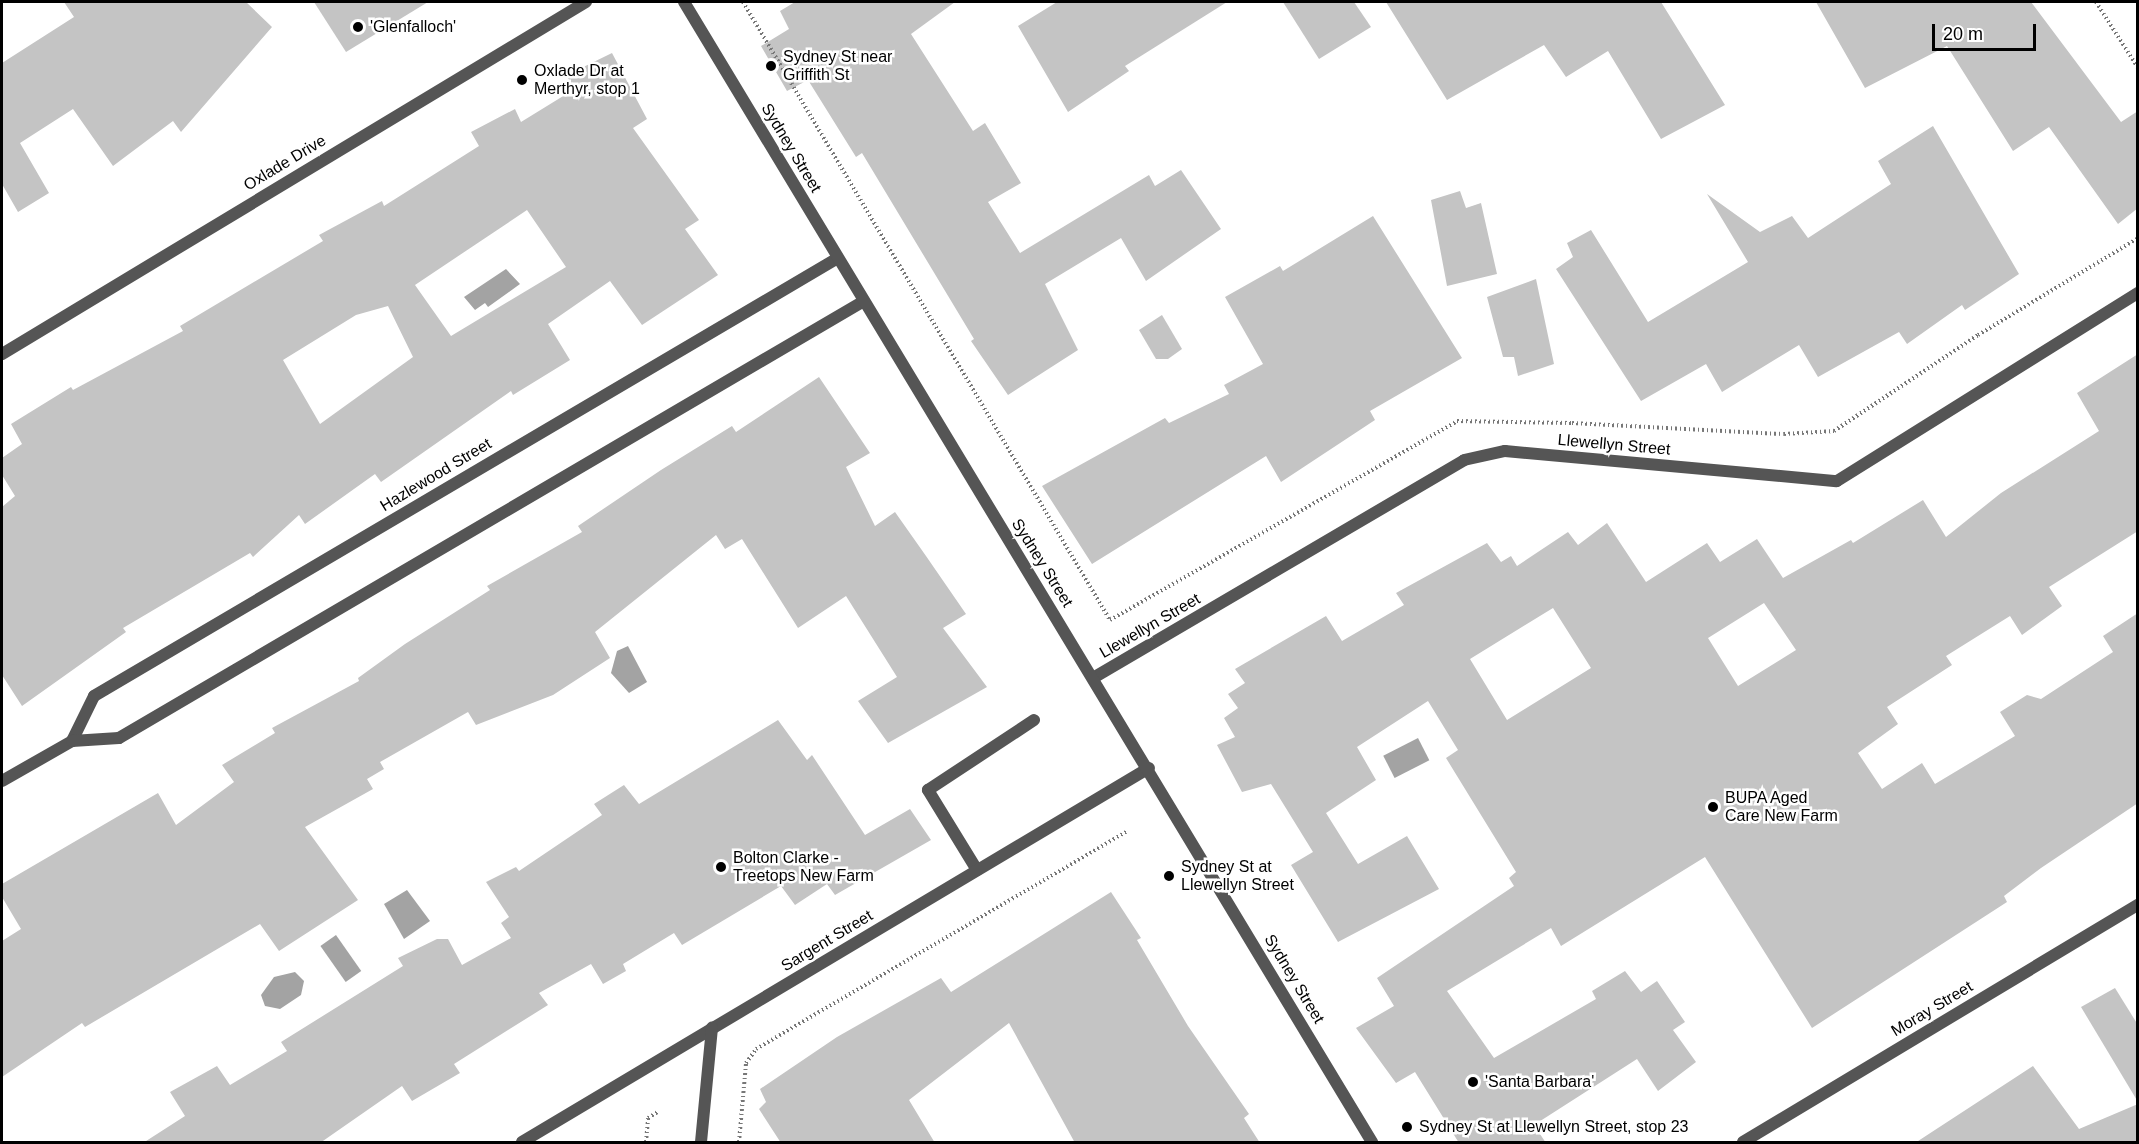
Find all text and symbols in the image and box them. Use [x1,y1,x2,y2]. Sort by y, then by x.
scale bar [1935,12,2038,50]
place label: 'Glenfalloch' [370,17,456,37]
marker: 'Glenfalloch' [351,20,365,34]
text: 20 m [1943,24,1983,44]
place label: Sydney St near Griffith St [783,47,892,85]
marker: Sydney St near Griffith St [764,59,778,73]
place label: Oxlade Dr at Merthyr, stop 1 [534,61,640,99]
marker: Oxlade Dr at Merthyr, stop 1 [515,73,529,87]
street label: Sydney Street [757,100,825,196]
street label: Oxlade Drive [240,131,330,195]
street label: Llewellyn Street [1557,431,1671,459]
street label: Hazlewood Street [377,434,495,516]
street label: Sydney Street [1007,515,1077,611]
street label: Llewellyn Street [1096,589,1204,663]
place label: BUPA Aged Care New Farm [1725,788,1838,826]
marker: BUPA Aged Care New Farm [1706,800,1720,814]
place label: Bolton Clarke - Treetops New Farm [733,848,874,886]
place label: Sydney St at Llewellyn Street [1181,857,1294,895]
marker: Bolton Clarke - Treetops New Farm [714,860,728,874]
marker: Sydney St at Llewellyn Street [1162,869,1176,883]
street label: Sargent Street [778,906,876,976]
street label: Sydney Street [1260,931,1328,1027]
street label: Moray Street [1888,977,1976,1041]
place label: 'Santa Barbara' [1485,1072,1594,1092]
marker: 'Santa Barbara' [1466,1075,1480,1089]
place label: Sydney St at Llewellyn Street, stop 23 [1419,1117,1688,1137]
marker: Sydney St at Llewellyn Street, stop 23 [1400,1120,1414,1134]

